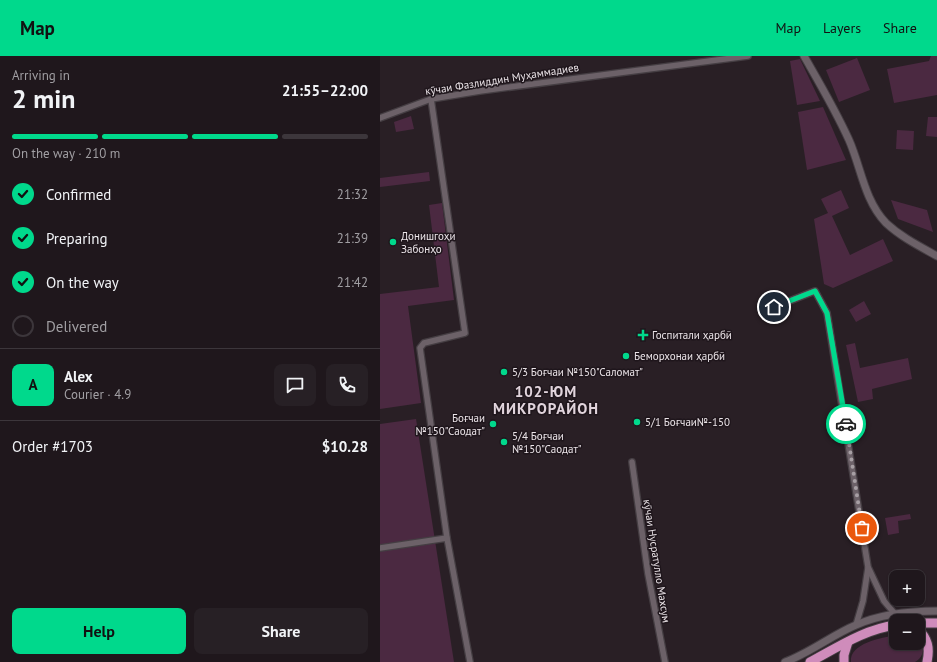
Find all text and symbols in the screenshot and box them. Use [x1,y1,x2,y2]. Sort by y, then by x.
text: Map [20,16,55,40]
text: Map [775,19,801,37]
text: Layers [823,19,861,37]
text: Share [883,19,917,37]
street label: кӯчаи Фазлиддин Муҳаммадиев [424,60,580,98]
text: Arriving in [12,67,70,84]
text: 21:55–22:00 [282,81,368,100]
text: 2 min [12,82,75,115]
text: On the way · 210 m [12,145,120,162]
icon: check [12,183,34,205]
text: Confirmed [46,185,111,204]
text: 21:32 [337,186,368,203]
icon: check [12,227,34,249]
text: Preparing [46,229,108,248]
place label: Донишгоҳи Забонҳо [401,229,456,256]
text: 21:39 [337,230,368,247]
marker: Донишгоҳи Забонҳо [388,237,398,247]
icon: check [12,271,34,293]
text: On the way [46,273,119,292]
text: 21:42 [337,274,368,291]
pin [757,290,791,324]
icon: home [763,296,785,318]
text: Delivered [46,317,107,336]
place label: Госпитали ҳарбӣ [652,328,732,342]
marker: Госпитали ҳарбӣ [637,329,649,341]
place label: Беморхонаи ҳарбӣ [634,349,725,363]
marker: Беморхонаи ҳарбӣ [621,351,631,361]
button: chat [274,364,316,406]
button: phone [326,364,368,406]
place label: 5/3 Боғчаи №150"Саломат" [512,365,643,379]
text: Alex [64,367,93,386]
marker: 5/3 Боғчаи №150"Саломат" [499,367,509,377]
text: A [28,375,38,394]
district label: 102-ЮМ МИКРОРАЙОН [493,382,599,418]
text: Courier · 4.9 [64,386,131,403]
courier [826,404,866,444]
place label: Боғчаи №150"Саодат" [415,411,485,438]
icon: car [835,413,857,435]
place label: 5/1 Боғчаи№-150 [645,415,730,429]
marker: 5/1 Боғчаи№-150 [632,417,642,427]
marker: Боғчаи №150"Саодат" [488,419,498,429]
place label: 5/4 Боғчаи №150"Саодат" [512,429,582,456]
text: Order #1703 [12,437,93,456]
text: $10.28 [322,437,368,456]
marker: 5/4 Боғчаи №150"Саодат" [499,437,509,447]
street label: кӯчаи Нусратулло Махсум [640,498,674,624]
pin [845,511,879,545]
icon: bag [851,517,873,539]
map controls [889,570,925,650]
button: + [889,570,925,606]
button: Help [12,608,186,654]
button: Share [194,608,368,654]
button: − [889,614,925,650]

